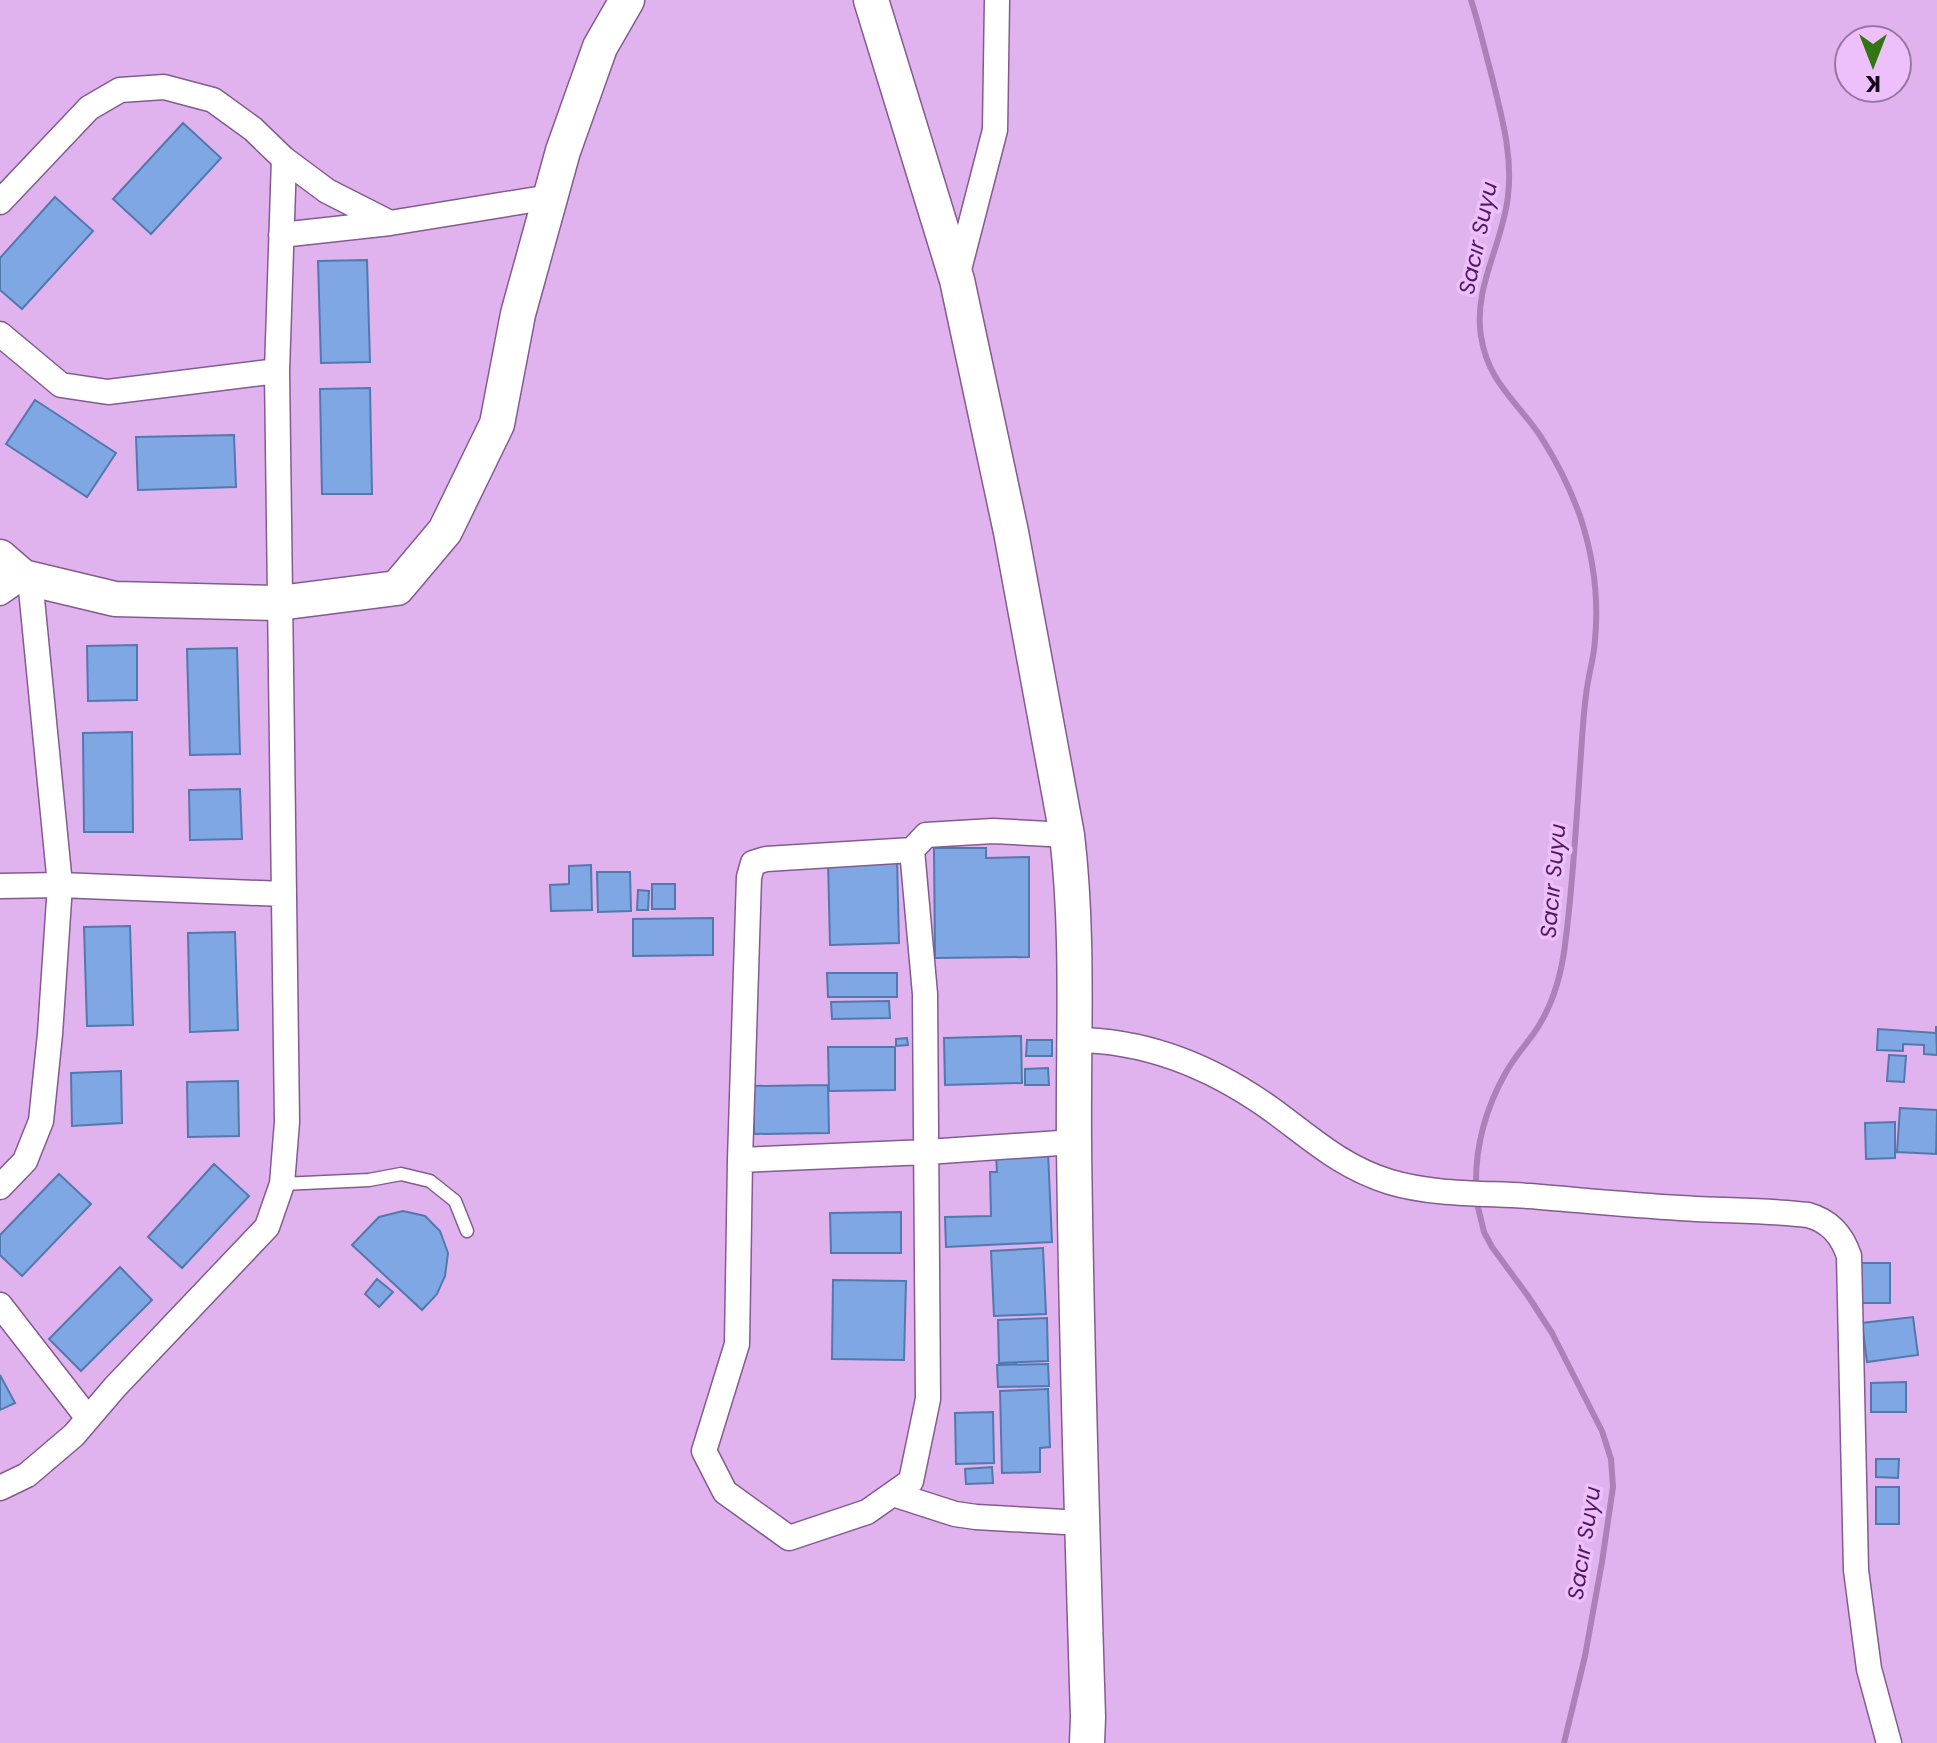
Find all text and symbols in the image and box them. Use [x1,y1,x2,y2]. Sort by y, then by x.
north arrow [1833,24,1913,104]
text: K [1865,68,1881,99]
water label: Sacır Suyu [1451,179,1505,297]
water label: Sacır Suyu [1533,823,1573,939]
water label: Sacır Suyu [1560,1484,1608,1602]

